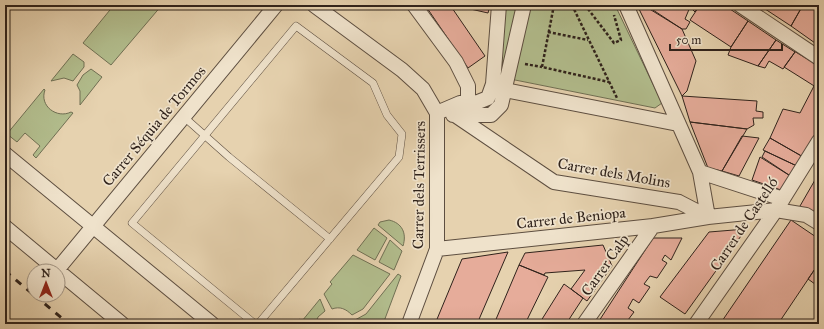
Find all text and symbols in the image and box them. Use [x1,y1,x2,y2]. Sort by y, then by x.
scale bar [670,26,782,52]
text: 50 m [676,33,701,47]
street label: Carrer Séquia de Tormos [98,62,210,190]
street label: Carrer dels Terrissers [409,121,429,249]
street label: Carrer dels Molins [556,154,672,192]
street label: Carrer de Castelló [706,173,782,274]
street label: Carrer de Beniopa [516,203,627,233]
street label: Carrer Calp [577,231,633,299]
north arrow [26,263,66,303]
text: N [41,267,51,280]

